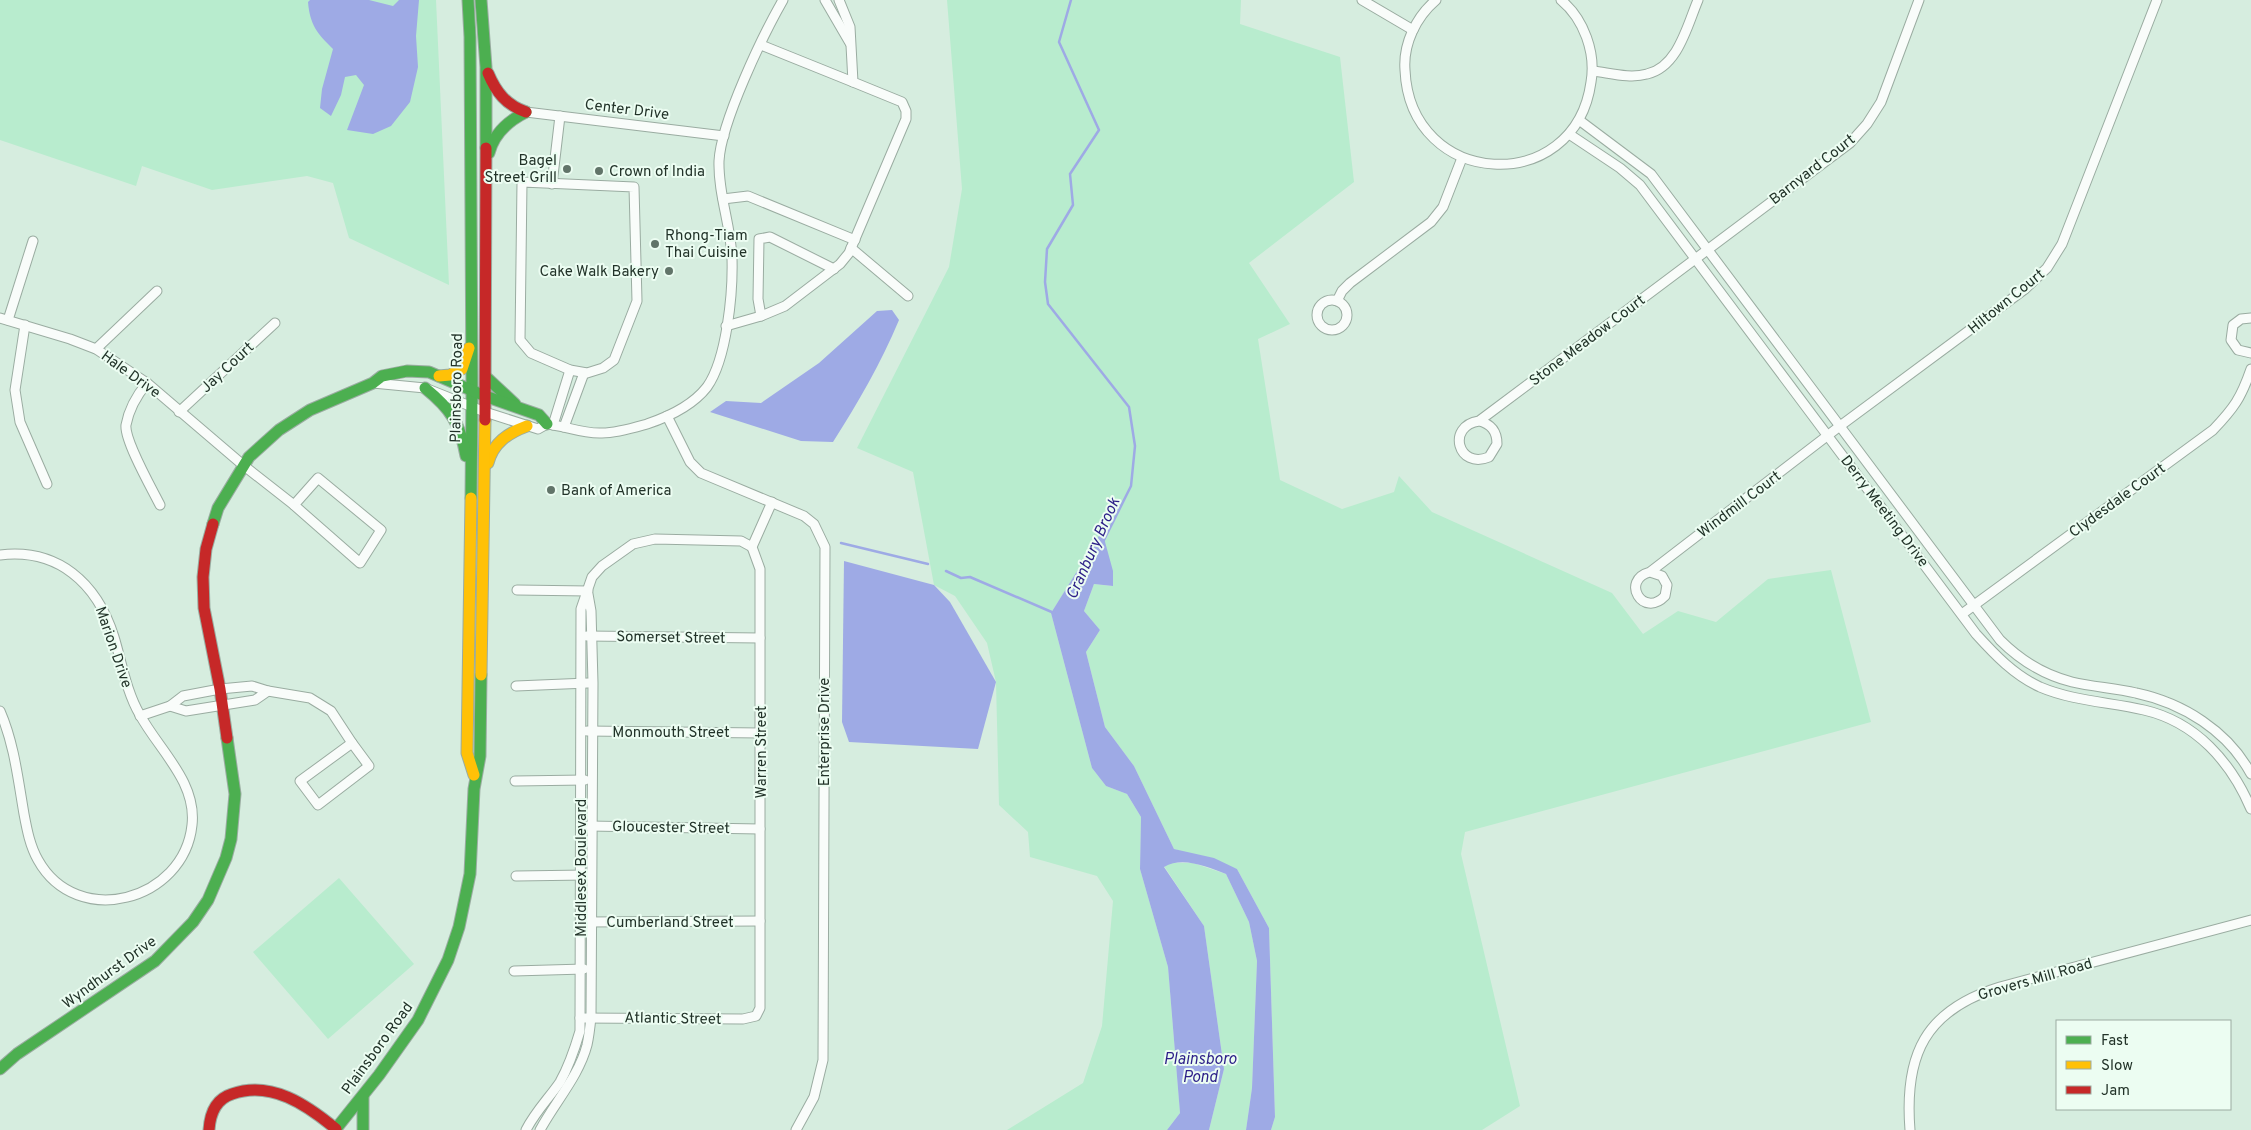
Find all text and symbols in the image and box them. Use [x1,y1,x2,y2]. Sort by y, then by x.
street label: Center Drive [584,96,670,125]
street label: Barnyard Court [1766,131,1860,210]
place label: Bagel Street Grill [484,152,557,188]
marker: Bagel Street Grill [561,163,573,175]
place label: Crown of India [609,163,705,182]
marker: Crown of India [593,165,605,177]
place label: Rhong-Tiam Thai Cuisine [665,227,748,263]
marker: Rhong-Tiam Thai Cuisine [649,238,661,250]
place label: Cake Walk Bakery [540,263,659,282]
marker: Cake Walk Bakery [663,265,675,277]
street label: Hiltown Court [1965,265,2049,339]
street label: Stone Meadow Court [1526,291,1650,391]
street label: Plainsboro Road [447,333,468,443]
street label: Jay Court [197,339,259,398]
street label: Hale Drive [97,347,164,403]
street label: Derry Meeting Drive [1836,452,1932,572]
street label: Clydesdale Court [2066,460,2170,543]
street label: Windmill Court [1694,468,1785,543]
place label: Bank of America [561,482,671,501]
marker: Bank of America [545,484,557,496]
water label: Cranbury Brook [1063,494,1126,603]
street label: Marion Drive [90,604,135,691]
street label: Somerset Street [616,628,726,649]
street label: Enterprise Drive [816,678,835,786]
street label: Warren Street [753,705,772,799]
street label: Monmouth Street [612,724,730,743]
street label: Middlesex Boulevard [573,799,592,937]
street label: Gloucester Street [612,818,730,839]
street label: Cumberland Street [606,914,734,933]
street label: Wyndhurst Drive [59,933,161,1014]
street label: Grovers Mill Road [1976,955,2095,1006]
street label: Plainsboro Road [338,999,418,1099]
street label: Atlantic Street [624,1009,722,1030]
legend [2056,1020,2231,1110]
text: Fast [2101,1032,2129,1051]
water label: Plainsboro Pond [1163,1050,1237,1088]
text: Slow [2101,1057,2133,1076]
text: Jam [2101,1082,2130,1101]

